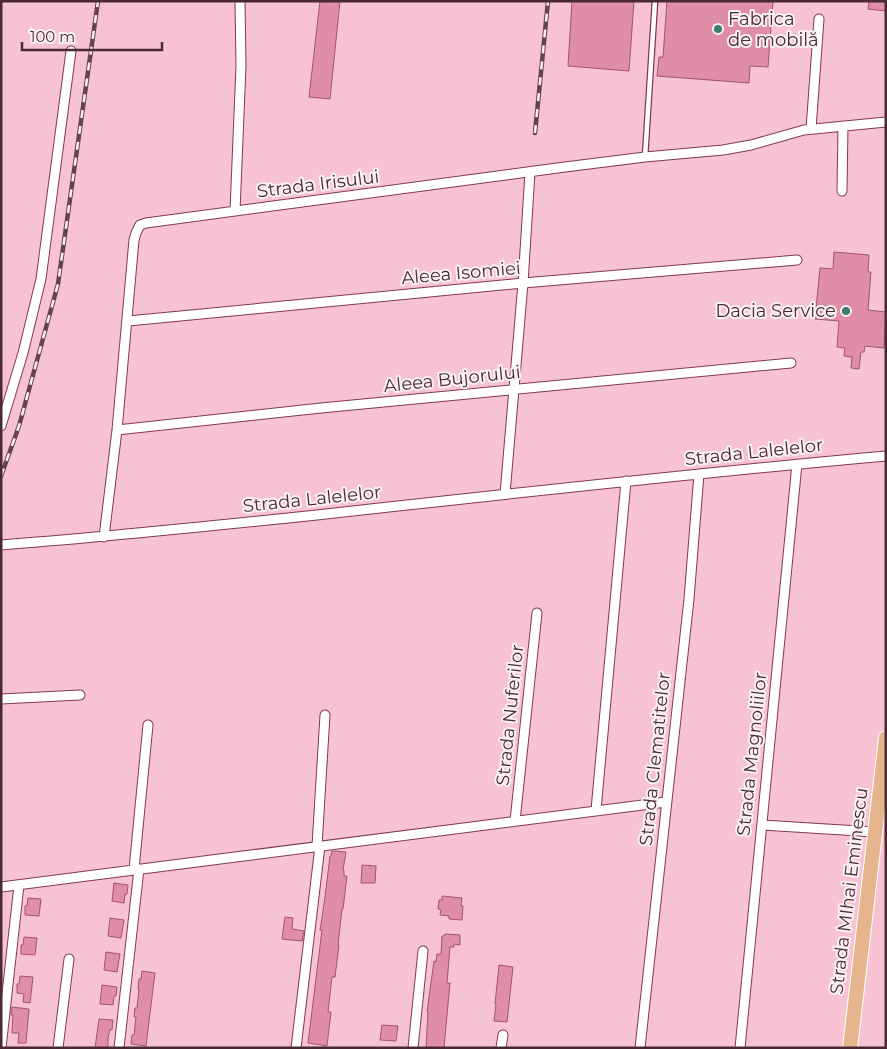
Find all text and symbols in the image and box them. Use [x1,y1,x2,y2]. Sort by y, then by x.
place label: Fabrica de mobilă [728,8,819,51]
scale bar [22,20,162,52]
marker: Fabrica de mobilă [712,23,724,35]
text: 100 m [30,27,75,46]
street label: Strada Irisului [256,166,380,202]
street label: Aleea Isomiei [400,257,522,289]
place label: Dacia Service [715,300,836,322]
marker: Dacia Service [840,305,852,317]
street label: Aleea Bujorului [382,361,522,397]
street label: Strada Lalelelor [684,434,824,470]
street label: Strada Lalelelor [242,481,382,517]
street label: Strada Nuferilor [492,643,528,787]
street label: Strada Clematitelor [635,671,675,847]
street label: Strada Magnoliilor [732,671,772,837]
street label: Strada MIhai Eminescu [825,786,873,996]

